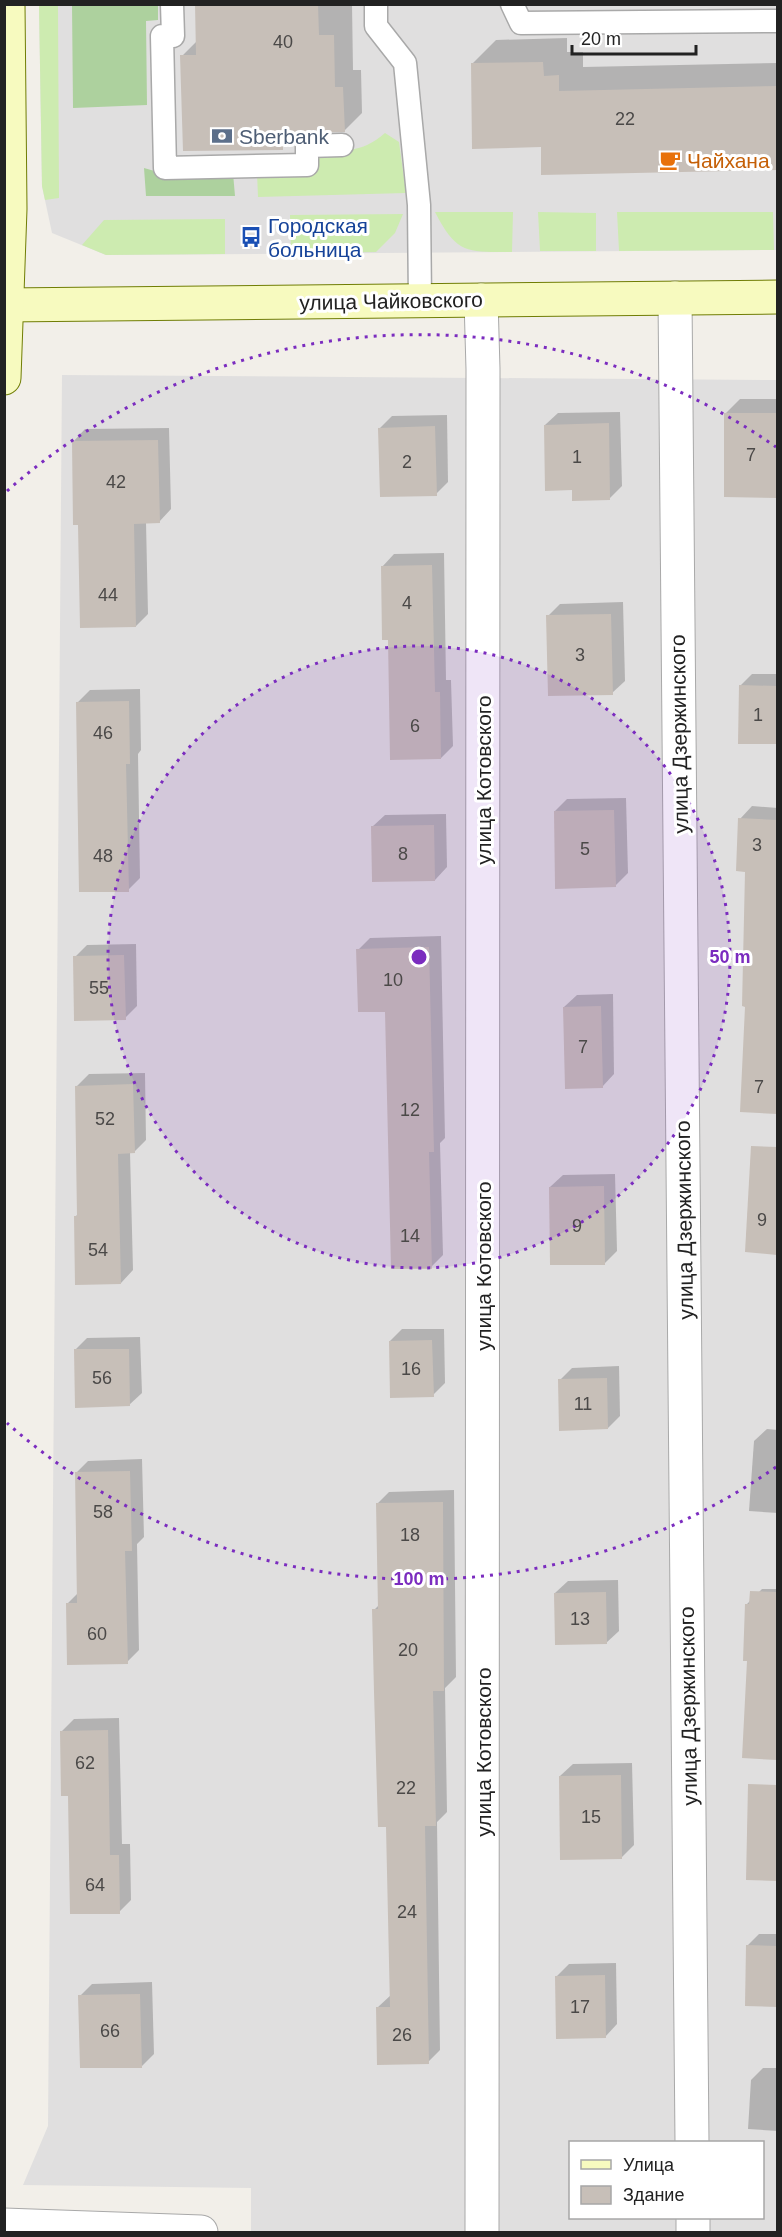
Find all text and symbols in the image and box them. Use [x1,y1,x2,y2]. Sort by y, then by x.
scale bar [572,18,696,56]
text: 20 m [581,29,621,49]
house number: 40 [273,32,293,52]
house number: 22 [615,109,635,129]
bank icon: Sberbank [210,124,234,148]
place label: Sberbank [239,125,329,148]
cafe icon: Чайхана [658,148,682,172]
place label: Чайхана [687,149,770,172]
place label: Городская больница [268,214,368,261]
bus stop icon: Городская больница [239,225,263,249]
street label: улица Чайковского [299,288,483,314]
house number: 7 [746,445,756,465]
house number: 1 [572,447,582,467]
house number: 2 [402,452,412,472]
house number: 42 [106,472,126,492]
house number: 44 [98,585,118,605]
house number: 4 [402,593,412,613]
street label: улица Дзержинского [666,634,692,834]
house number: 3 [575,645,585,665]
street label: улица Котовского [472,695,495,865]
house number: 1 [753,705,763,725]
house number: 6 [410,716,420,736]
house number: 46 [93,723,113,743]
house number: 3 [752,835,762,855]
house number: 5 [580,839,590,859]
house number: 8 [398,844,408,864]
house number: 48 [93,846,113,866]
centre of rings [409,947,429,967]
text: 50 m [709,947,751,967]
house number: 10 [383,970,403,990]
house number: 55 [89,978,109,998]
house number: 7 [578,1037,588,1057]
house number: 7 [754,1077,764,1097]
house number: 12 [400,1100,420,1120]
house number: 52 [95,1109,115,1129]
street label: улица Дзержинского [671,1120,697,1320]
street label: улица Котовского [472,1181,495,1351]
house number: 9 [757,1210,767,1230]
house number: 9 [572,1216,582,1236]
house number: 14 [400,1226,420,1246]
house number: 54 [88,1240,108,1260]
house number: 16 [401,1359,421,1379]
house number: 56 [92,1368,112,1388]
house number: 11 [574,1394,592,1414]
house number: 58 [93,1502,113,1522]
house number: 18 [400,1525,420,1545]
text: 100 m [393,1569,445,1589]
street label: улица Дзержинского [675,1606,701,1806]
house number: 13 [570,1609,590,1629]
house number: 60 [87,1624,107,1644]
house number: 20 [398,1640,418,1660]
street label: улица Котовского [472,1667,495,1837]
house number: 62 [75,1753,95,1773]
house number: 22 [396,1778,416,1798]
house number: 15 [581,1807,601,1827]
house number: 64 [85,1875,105,1895]
house number: 24 [397,1902,417,1922]
house number: 17 [570,1997,590,2017]
house number: 66 [100,2021,120,2041]
house number: 26 [392,2025,412,2045]
legend [569,2141,764,2219]
text: Улица [623,2155,675,2175]
text: Здание [623,2185,684,2205]

